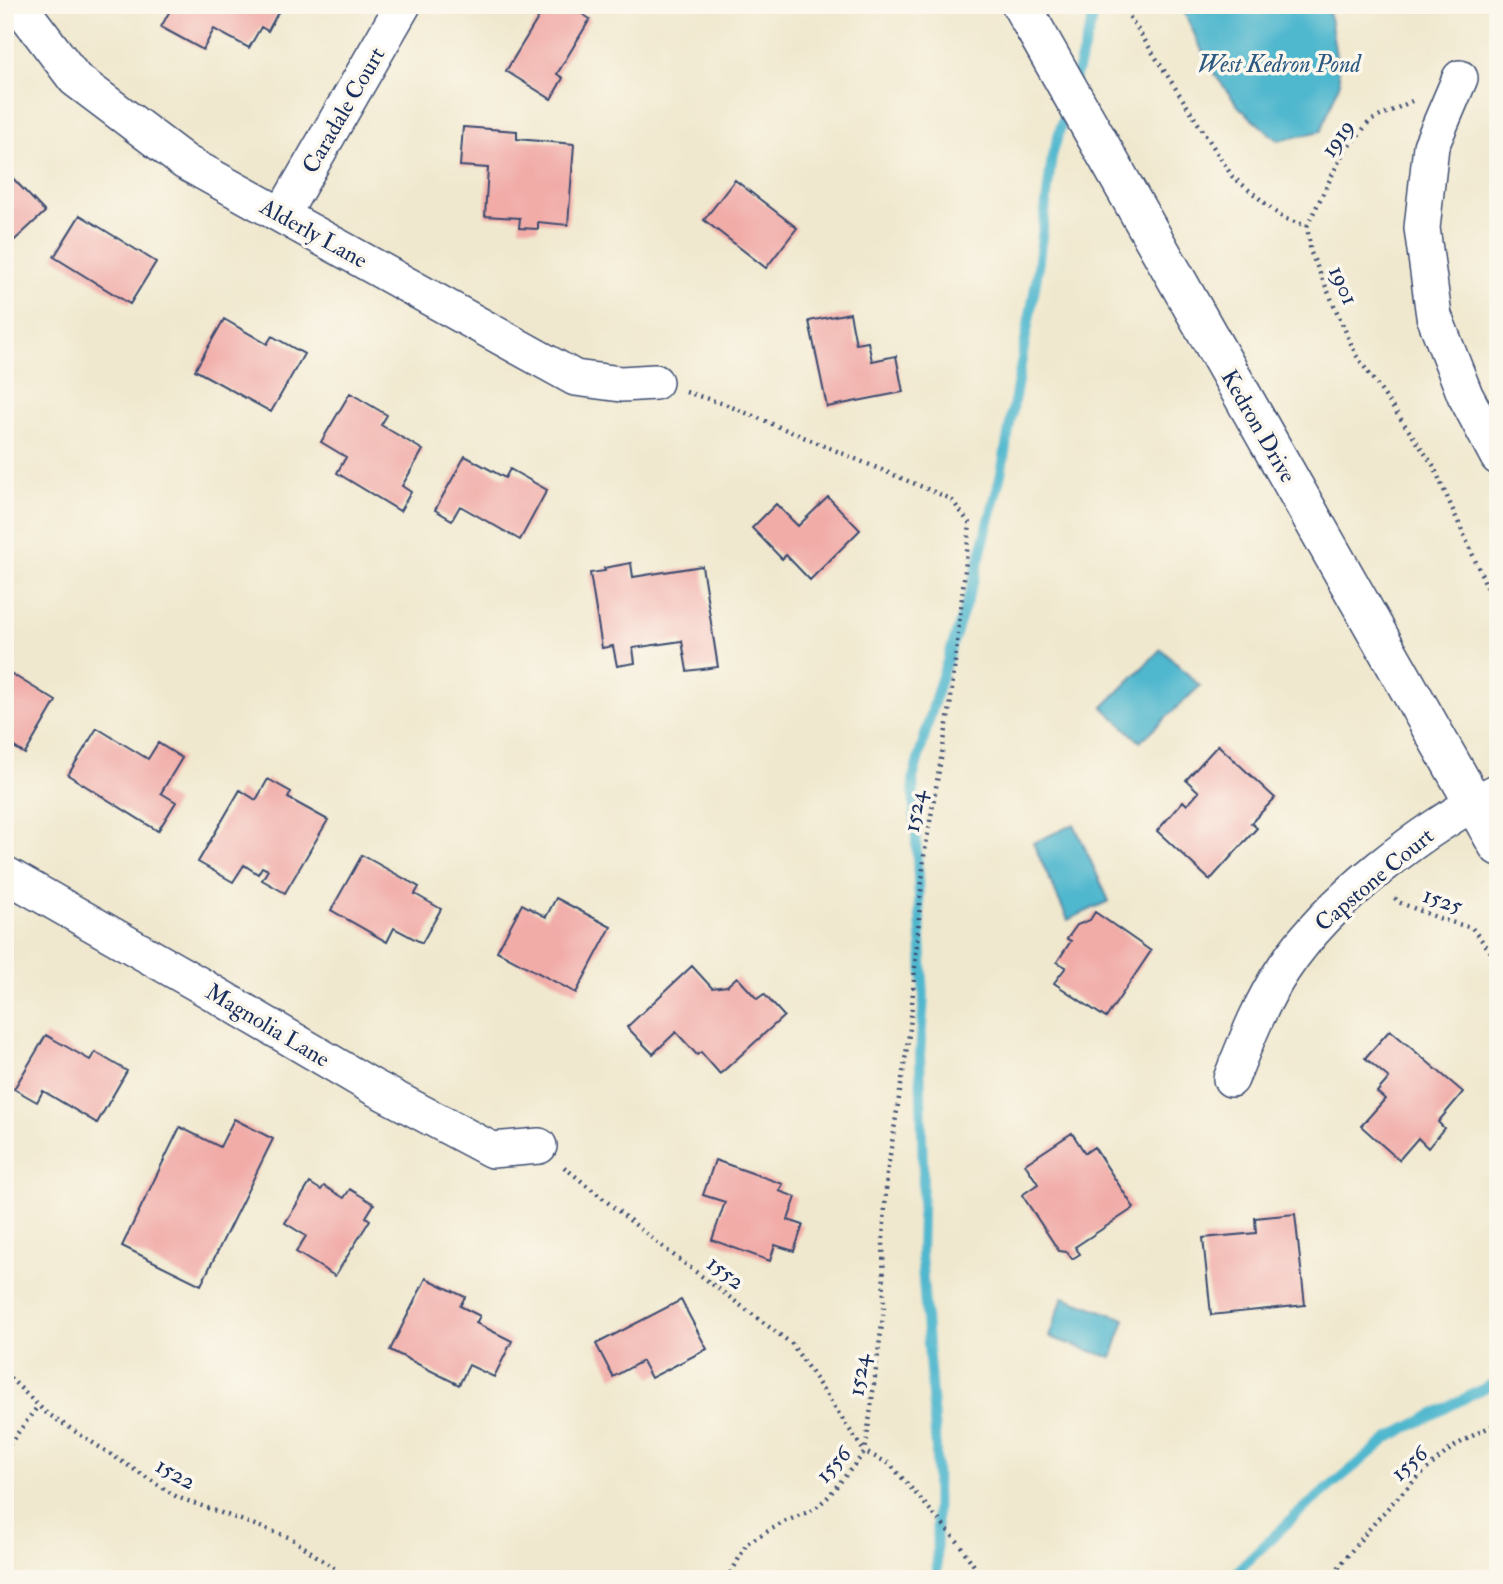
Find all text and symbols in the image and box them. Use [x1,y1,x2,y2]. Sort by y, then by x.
street label: Caradale Court [296,42,391,179]
water label: West Kedron Pond [1197,49,1363,80]
street label: 1919 [1314,114,1361,163]
street label: Alderly Lane [254,192,373,275]
street label: 1901 [1322,261,1365,309]
street label: Kedron Drive [1215,365,1303,488]
street label: 1524 [897,786,933,834]
street label: Capstone Court [1309,821,1440,938]
street label: 1525 [1419,880,1466,921]
street label: Magnolia Lane [200,977,335,1074]
street label: 1552 [701,1249,750,1296]
street label: 1524 [841,1351,876,1398]
street label: 1556 [1385,1438,1435,1487]
street label: 1556 [809,1439,858,1489]
street label: 1522 [151,1451,201,1496]

